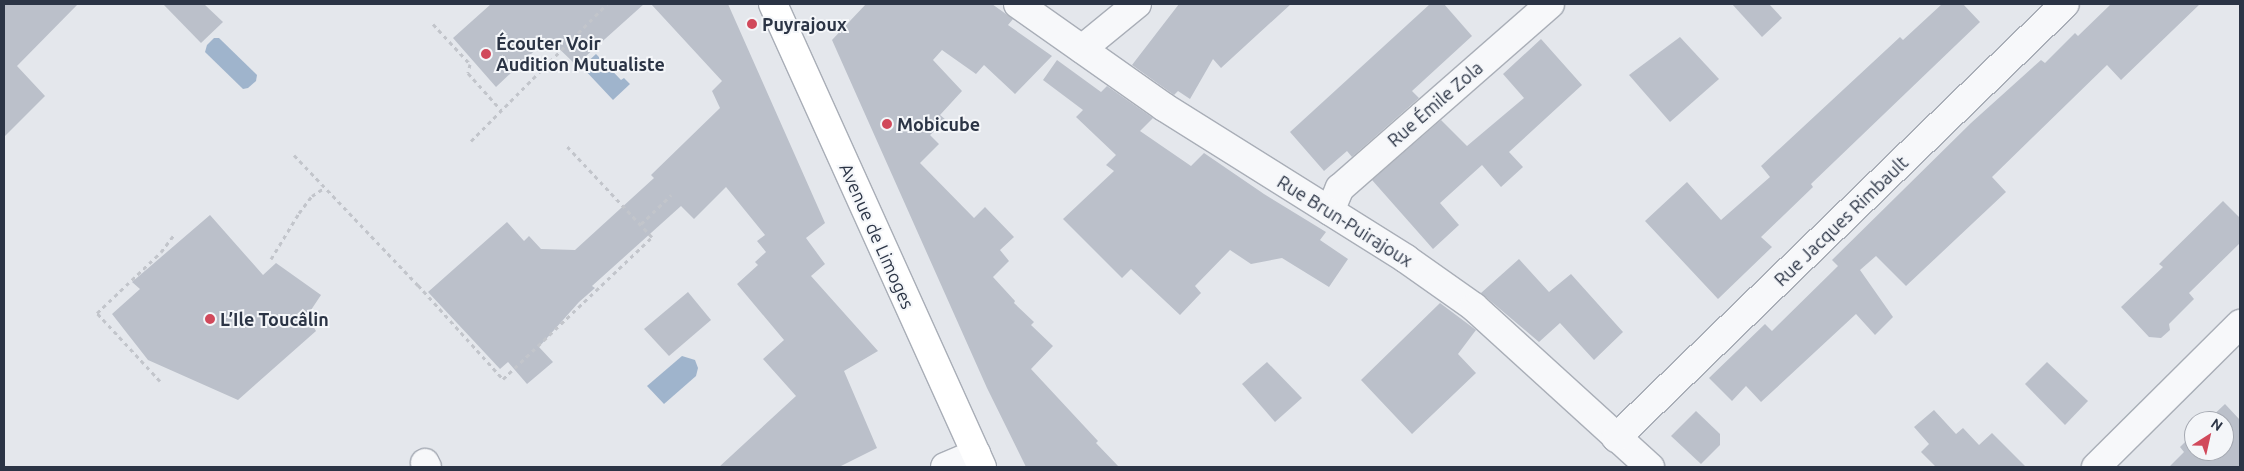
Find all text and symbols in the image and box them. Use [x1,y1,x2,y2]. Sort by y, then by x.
place label: Puyrajoux [762,13,847,35]
marker: Puyrajoux [746,18,758,30]
place label: Écouter Voir Audition Mutualiste [496,33,665,76]
marker: Écouter Voir Audition Mutualiste [480,48,492,60]
street label: Rue Émile Zola [1383,57,1487,151]
place label: Mobicube [897,113,980,135]
marker: Mobicube [881,118,893,130]
street label: Rue Jacques Rimbault [1770,152,1912,290]
street label: Avenue de Limoges [835,160,919,312]
street label: Rue Brun-Puirajoux [1273,171,1417,271]
place label: L’Ile Toucâlin [220,308,329,330]
marker: L’Ile Toucâlin [204,313,216,325]
north arrow [2184,411,2234,461]
text: N [2208,415,2226,434]

